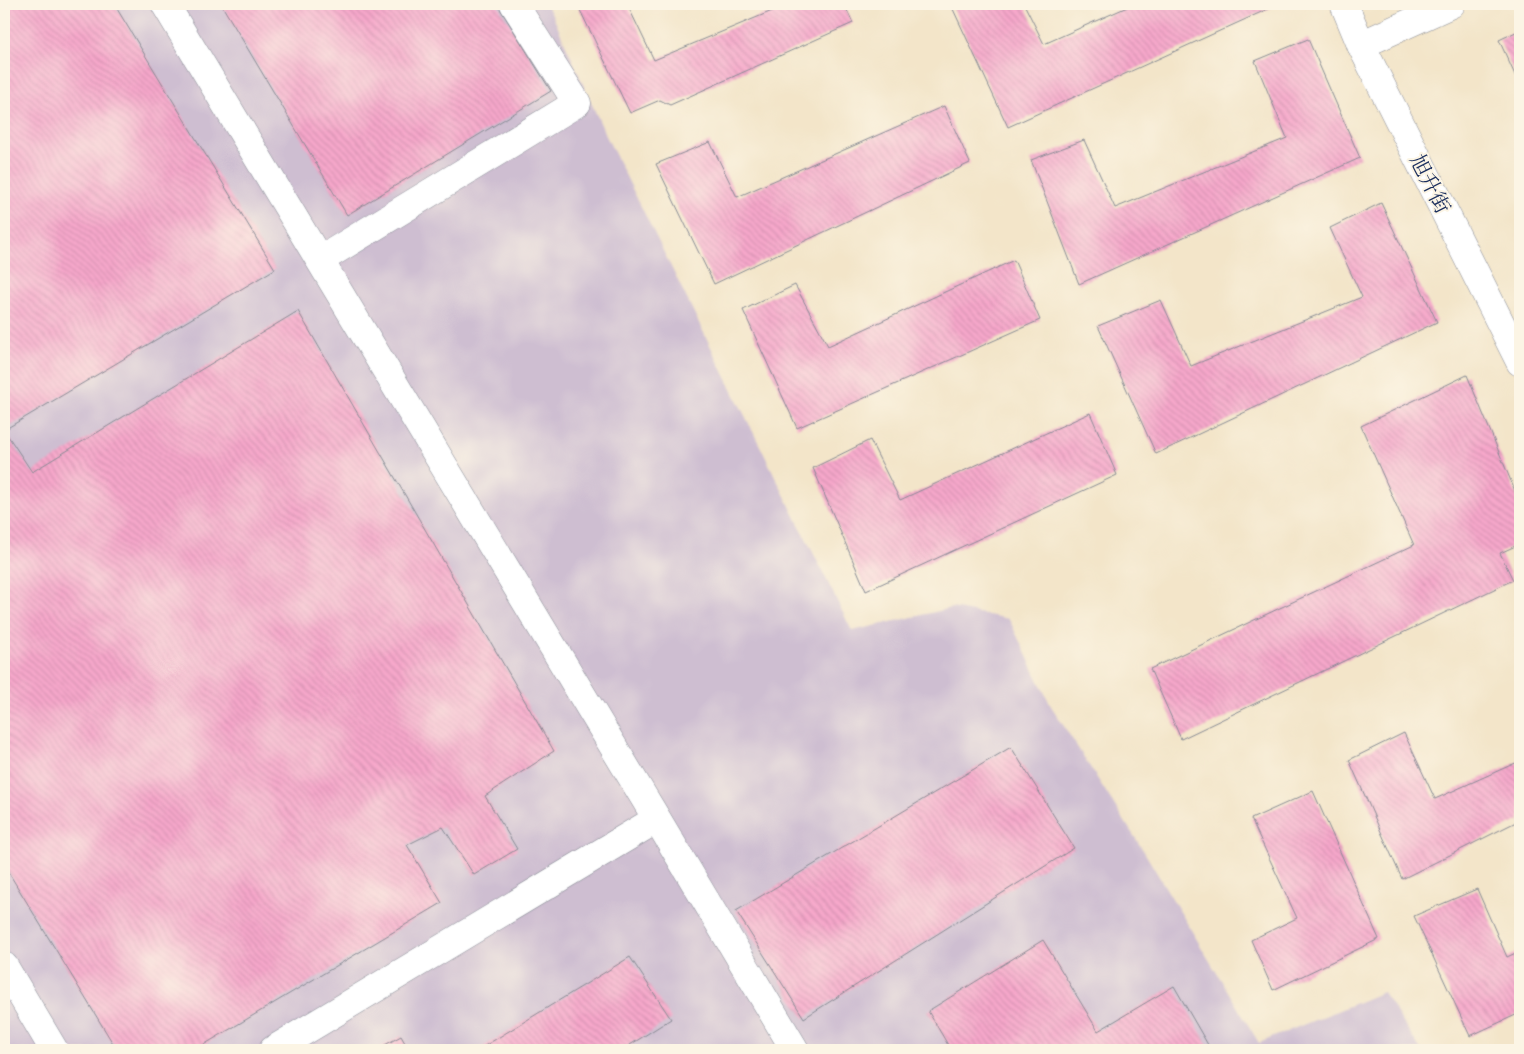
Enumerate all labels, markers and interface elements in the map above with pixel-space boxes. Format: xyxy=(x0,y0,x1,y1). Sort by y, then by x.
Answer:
street label: 旭升街 xyxy=(1403,150,1456,218)

